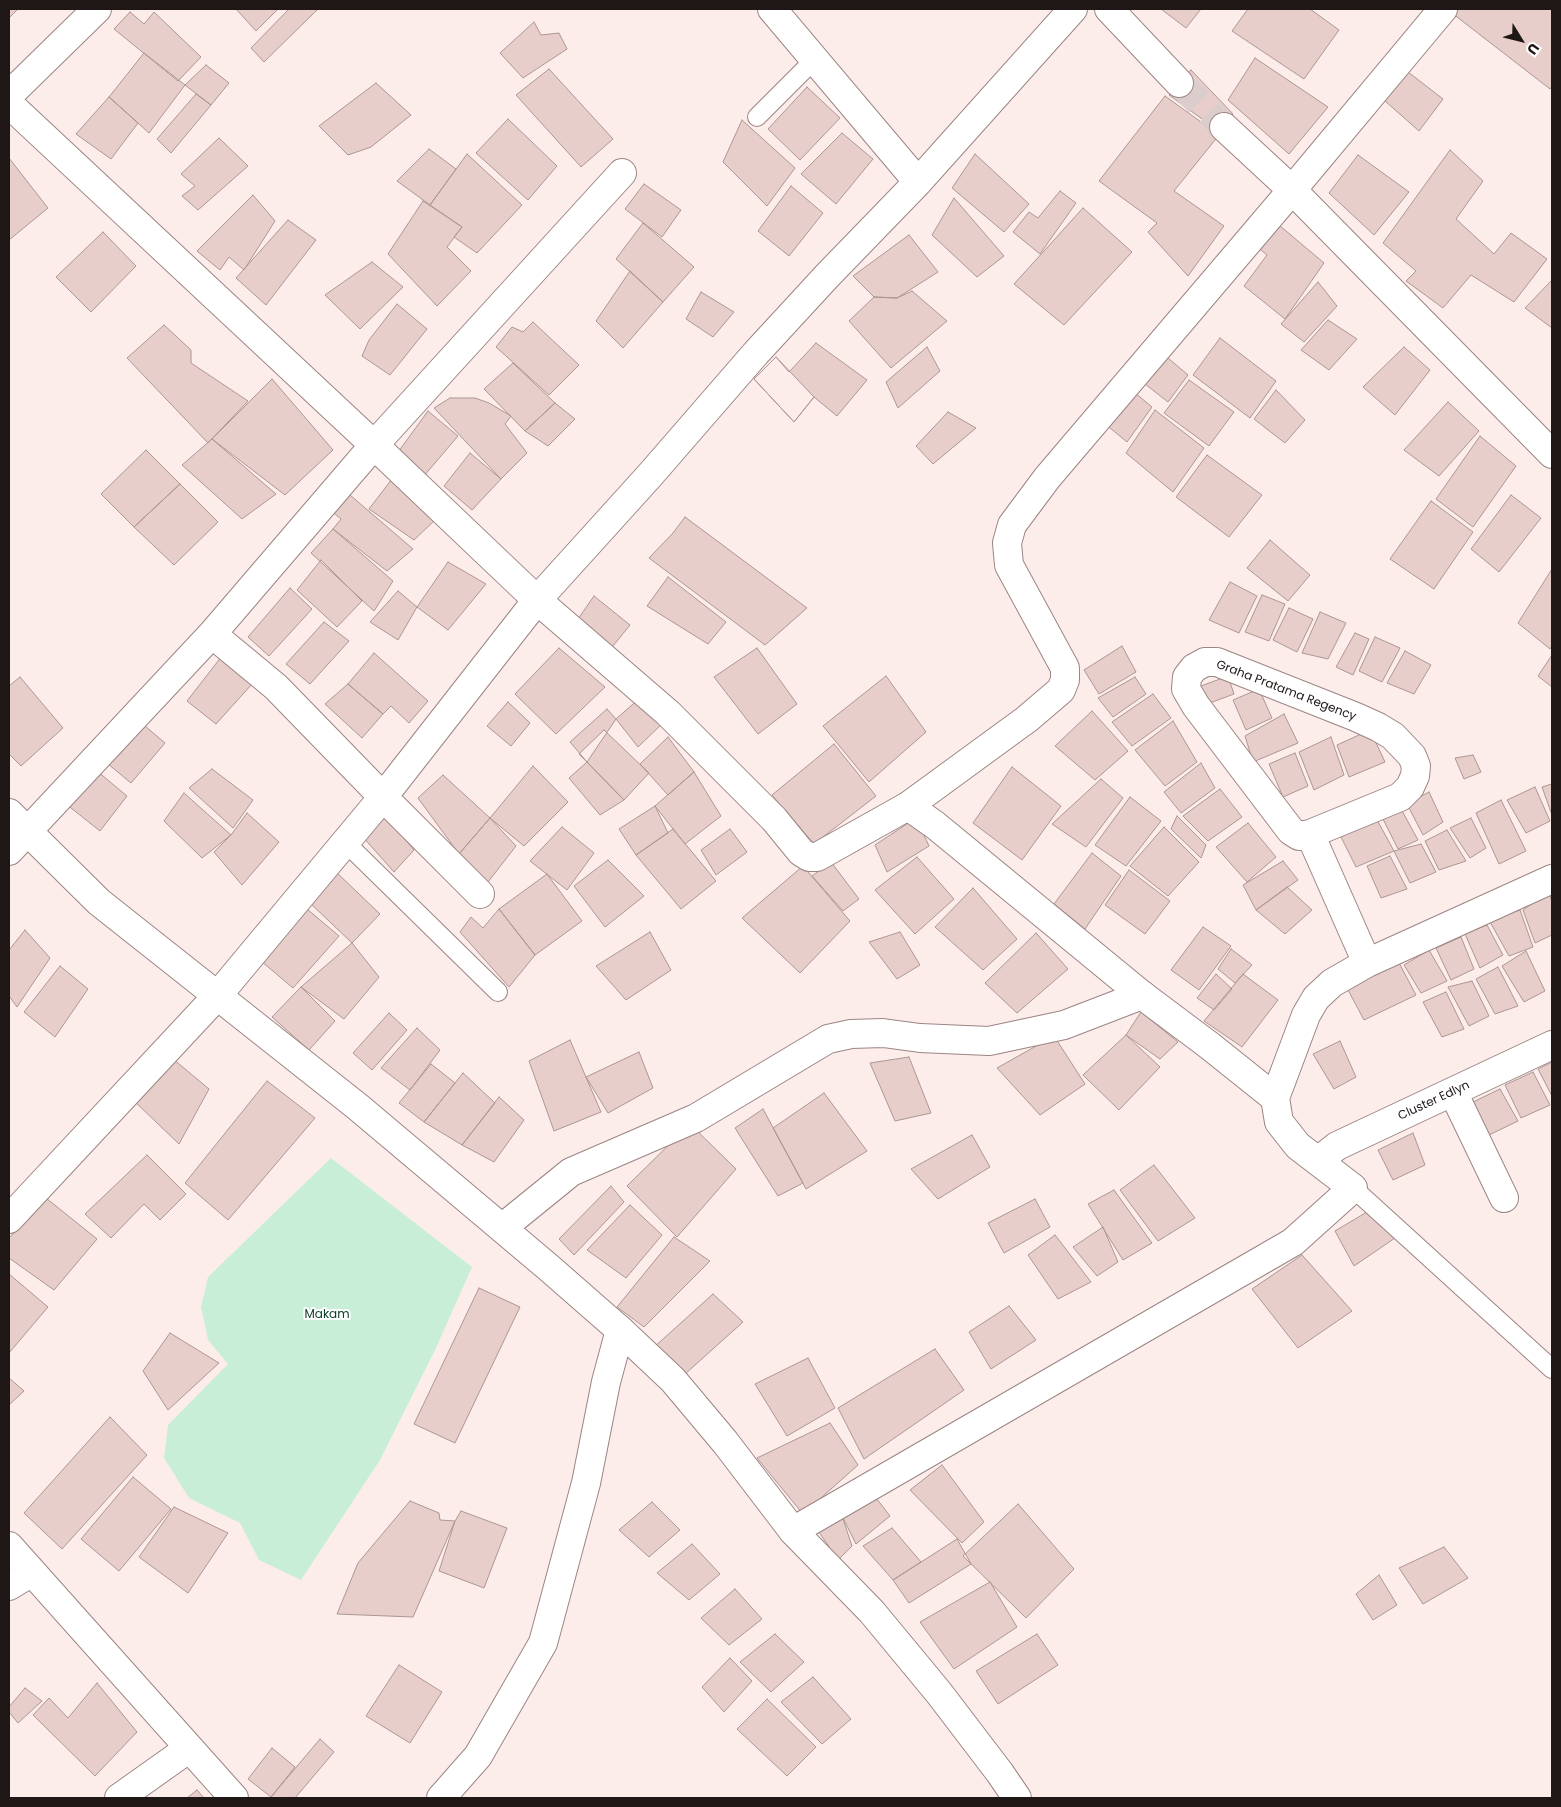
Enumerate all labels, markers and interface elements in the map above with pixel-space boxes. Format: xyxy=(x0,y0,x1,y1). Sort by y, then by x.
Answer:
north arrow xyxy=(1496,15,1546,65)
text: U xyxy=(1522,39,1544,59)
street label: Graha Pratama Regency xyxy=(1214,658,1358,724)
street label: Cluster Edlyn xyxy=(1396,1078,1472,1124)
park label: Makam xyxy=(304,1308,350,1322)

